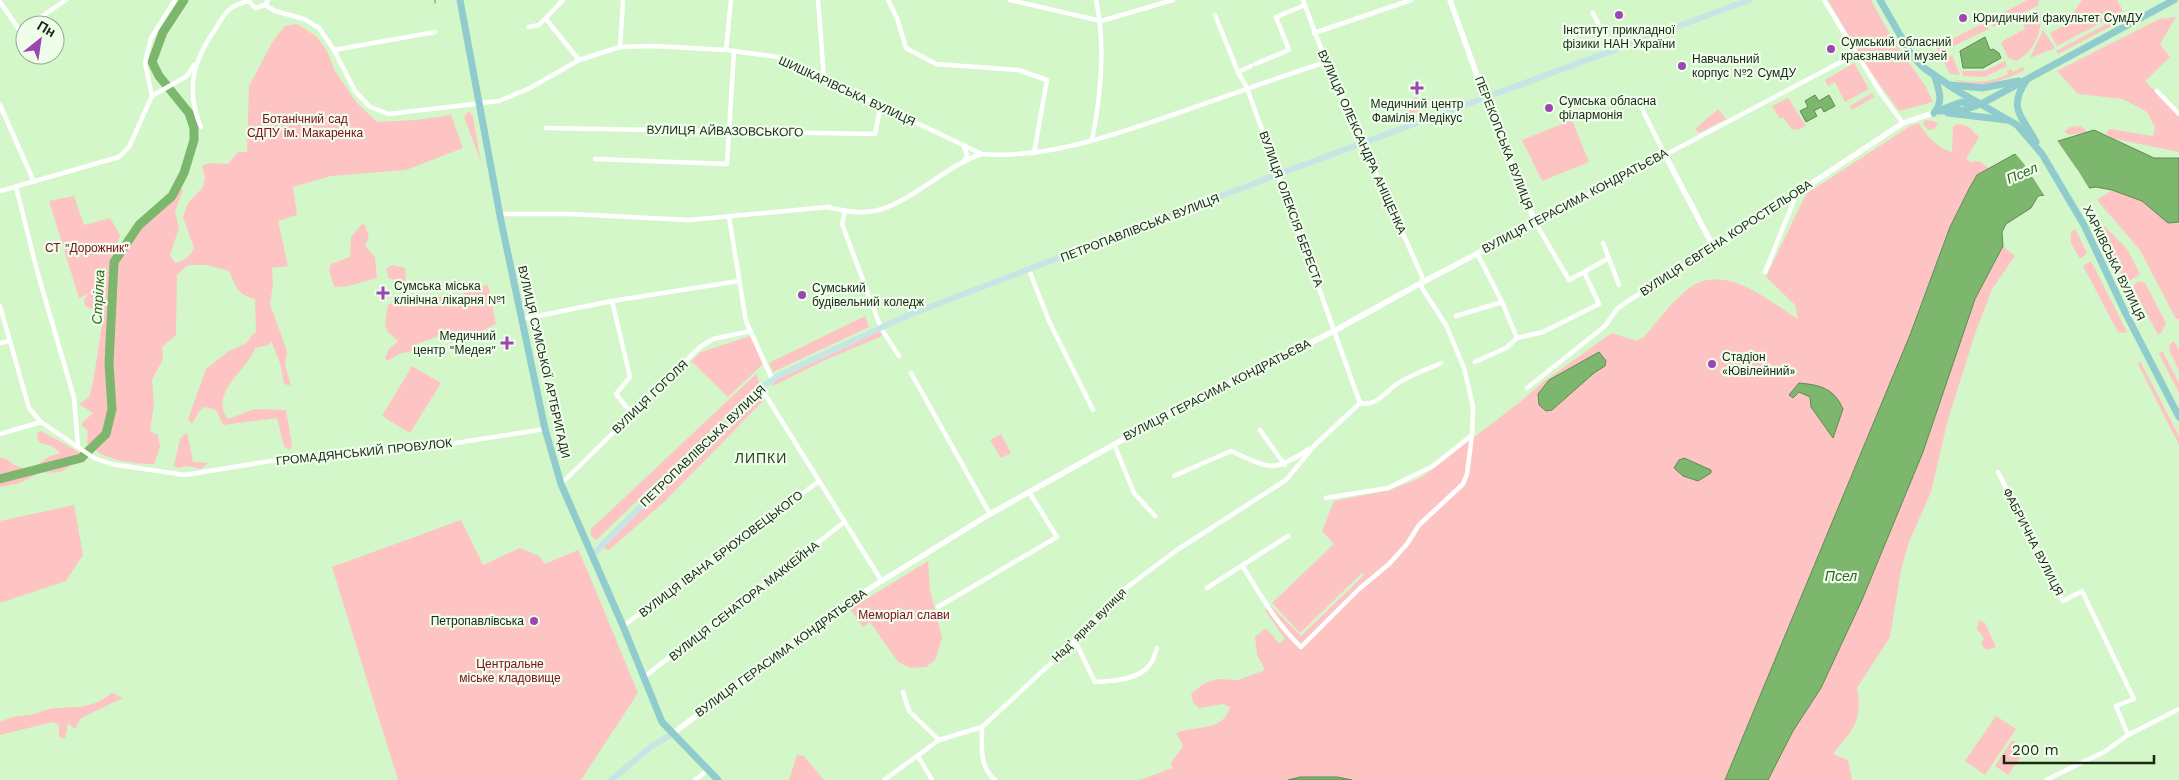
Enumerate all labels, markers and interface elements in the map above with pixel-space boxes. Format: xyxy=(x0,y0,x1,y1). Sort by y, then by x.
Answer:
marker: Інститут прикладної фізики НАН України xyxy=(1613,9,1625,21)
place label: Юридичний факультет СумДУ xyxy=(1973,11,2143,25)
marker: Юридичний факультет СумДУ xyxy=(1957,12,1969,24)
north arrow xyxy=(15,15,65,65)
text: Пн xyxy=(34,17,59,40)
place label: Інститут прикладної фізики НАН України xyxy=(1563,23,1676,51)
place label: Сумський обласний краєзнавчий музей xyxy=(1841,35,1952,63)
marker: Сумський обласний краєзнавчий музей xyxy=(1825,43,1837,55)
street label: ВУЛИЦЯ ОЛЕКСАНДРА АНІЩЕНКА xyxy=(1315,48,1409,236)
place label: Навчальний корпус №2 СумДУ xyxy=(1692,52,1796,80)
street label: ШИШКАРІВСЬКА ВУЛИЦЯ xyxy=(776,53,918,129)
marker: Навчальний корпус №2 СумДУ xyxy=(1676,60,1688,72)
street label: ПЕРЕКОПСЬКА ВУЛИЦЯ xyxy=(1472,74,1536,212)
marker: Медичний центр Фамілія Медікус xyxy=(1410,81,1424,95)
place label: Сумська обласна філармонія xyxy=(1559,94,1657,122)
place label: Медичний центр Фамілія Медікус xyxy=(1371,97,1464,125)
marker: Сумська обласна філармонія xyxy=(1543,102,1555,114)
park label: Ботанічний сад СДПУ ім. Макаренка xyxy=(247,112,363,140)
street label: ВУЛИЦЯ АЙВАЗОВСЬКОГО xyxy=(646,122,804,139)
street label: ВУЛИЦЯ ОЛЕКСІЯ БЕРЕСТА xyxy=(1256,129,1326,289)
street label: ВУЛИЦЯ ГЕРАСИМА КОНДРАТЬЄВА xyxy=(1480,146,1670,256)
water label: Псел xyxy=(2004,159,2040,187)
street label: ВУЛИЦЯ ЄВГЕНА КОРОСТЕЛЬОВА xyxy=(1637,177,1815,299)
street label: ПЕТРОПАВЛІВСЬКА ВУЛИЦЯ xyxy=(1059,191,1221,265)
street label: ХАРКІВСЬКА ВУЛИЦЯ xyxy=(2080,203,2148,323)
park label: СТ "Дорожник" xyxy=(45,241,129,255)
street label: ВУЛИЦЯ СУМСЬКОЇ АРТБРИГАДИ xyxy=(515,264,573,460)
water label: Стрілка xyxy=(89,269,107,325)
place label: Сумська міська клінічна лікарня №1 xyxy=(394,279,506,307)
place label: Сумський будівельний коледж xyxy=(812,281,924,309)
marker: Сумська міська клінічна лікарня №1 xyxy=(376,286,390,300)
marker: Сумський будівельний коледж xyxy=(796,289,808,301)
place label: Медичний центр "Медея" xyxy=(413,329,496,357)
marker: Медичний центр "Медея" xyxy=(500,336,514,350)
street label: ВУЛИЦЯ ГЕРАСИМА КОНДРАТЬЄВА xyxy=(1121,336,1313,444)
place label: Стадіон «Ювілейний» xyxy=(1722,350,1795,378)
street label: ВУЛИЦЯ ГОГОЛЯ xyxy=(609,357,691,437)
marker: Стадіон «Ювілейний» xyxy=(1706,358,1718,370)
street label: ПЕТРОПАВЛІВСЬКА ВУЛИЦЯ xyxy=(637,382,769,510)
street label: ГРОМАДЯНСЬКИЙ ПРОВУЛОК xyxy=(275,435,453,468)
district label: ЛИПКИ xyxy=(735,450,787,466)
street label: ФАБРИЧНА ВУЛИЦЯ xyxy=(2000,486,2066,598)
street label: ВУЛИЦЯ ІВАНА БРЮХОВЕЦЬКОГО xyxy=(636,488,806,620)
street label: ВУЛИЦЯ СЕНАТОРА МАККЕЙНА xyxy=(666,537,822,664)
water label: Псел xyxy=(1825,568,1857,584)
street label: Надʼярна вулиця xyxy=(1049,585,1129,665)
street label: ВУЛИЦЯ ГЕРАСИМА КОНДРАТЬЄВА xyxy=(693,586,869,720)
park label: Меморіал слави xyxy=(858,608,950,622)
place label: Петропавлівська xyxy=(431,614,524,628)
marker: Петропавлівська xyxy=(528,615,540,627)
park label: Центральне міське кладовище xyxy=(459,657,561,685)
scale bar xyxy=(2004,732,2154,764)
text: 200 m xyxy=(2012,741,2059,759)

